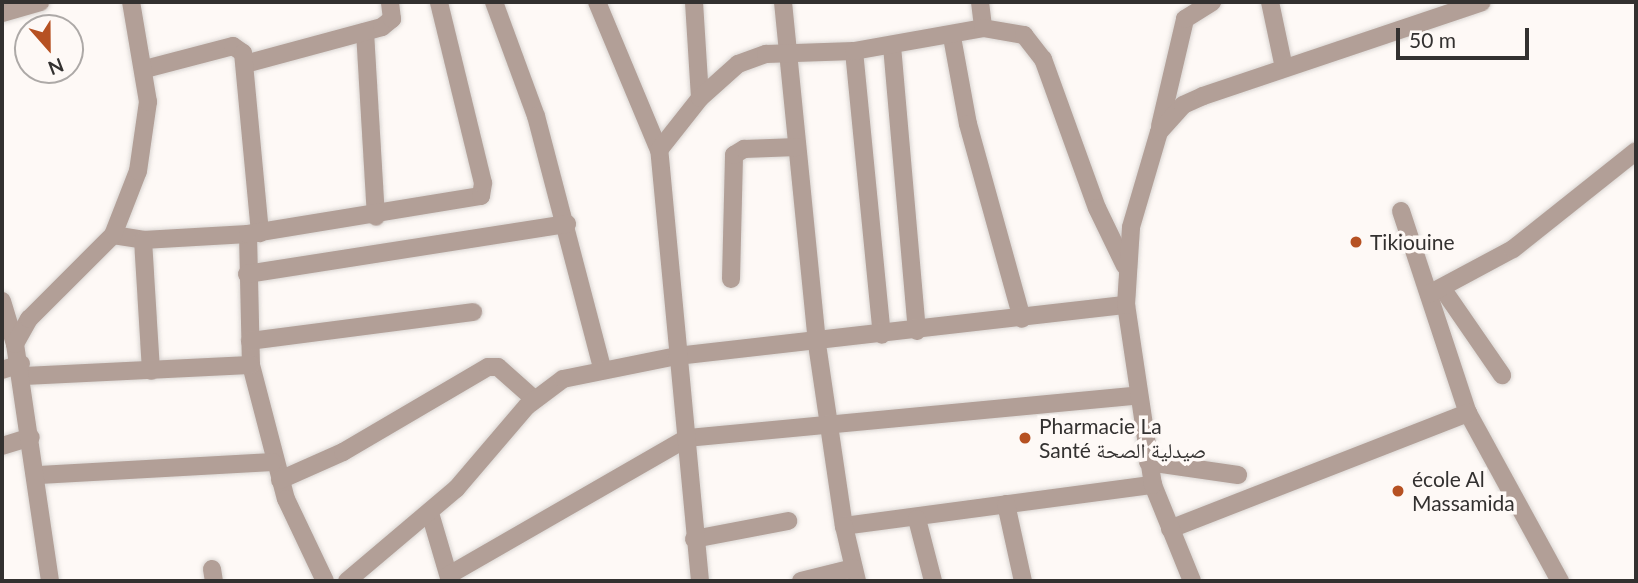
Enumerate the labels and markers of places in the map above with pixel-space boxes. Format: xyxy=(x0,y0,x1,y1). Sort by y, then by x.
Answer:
place label: Tikiouine xyxy=(1370,229,1455,255)
marker: Tikiouine xyxy=(1348,234,1364,250)
place label: Pharmacie La Santé صيدلية الصحة xyxy=(1039,413,1206,463)
marker: Pharmacie La Santé صيدلية الصحة xyxy=(1017,430,1033,446)
place label: école Al Massamida xyxy=(1412,466,1515,516)
marker: école Al Massamida xyxy=(1390,483,1406,499)

